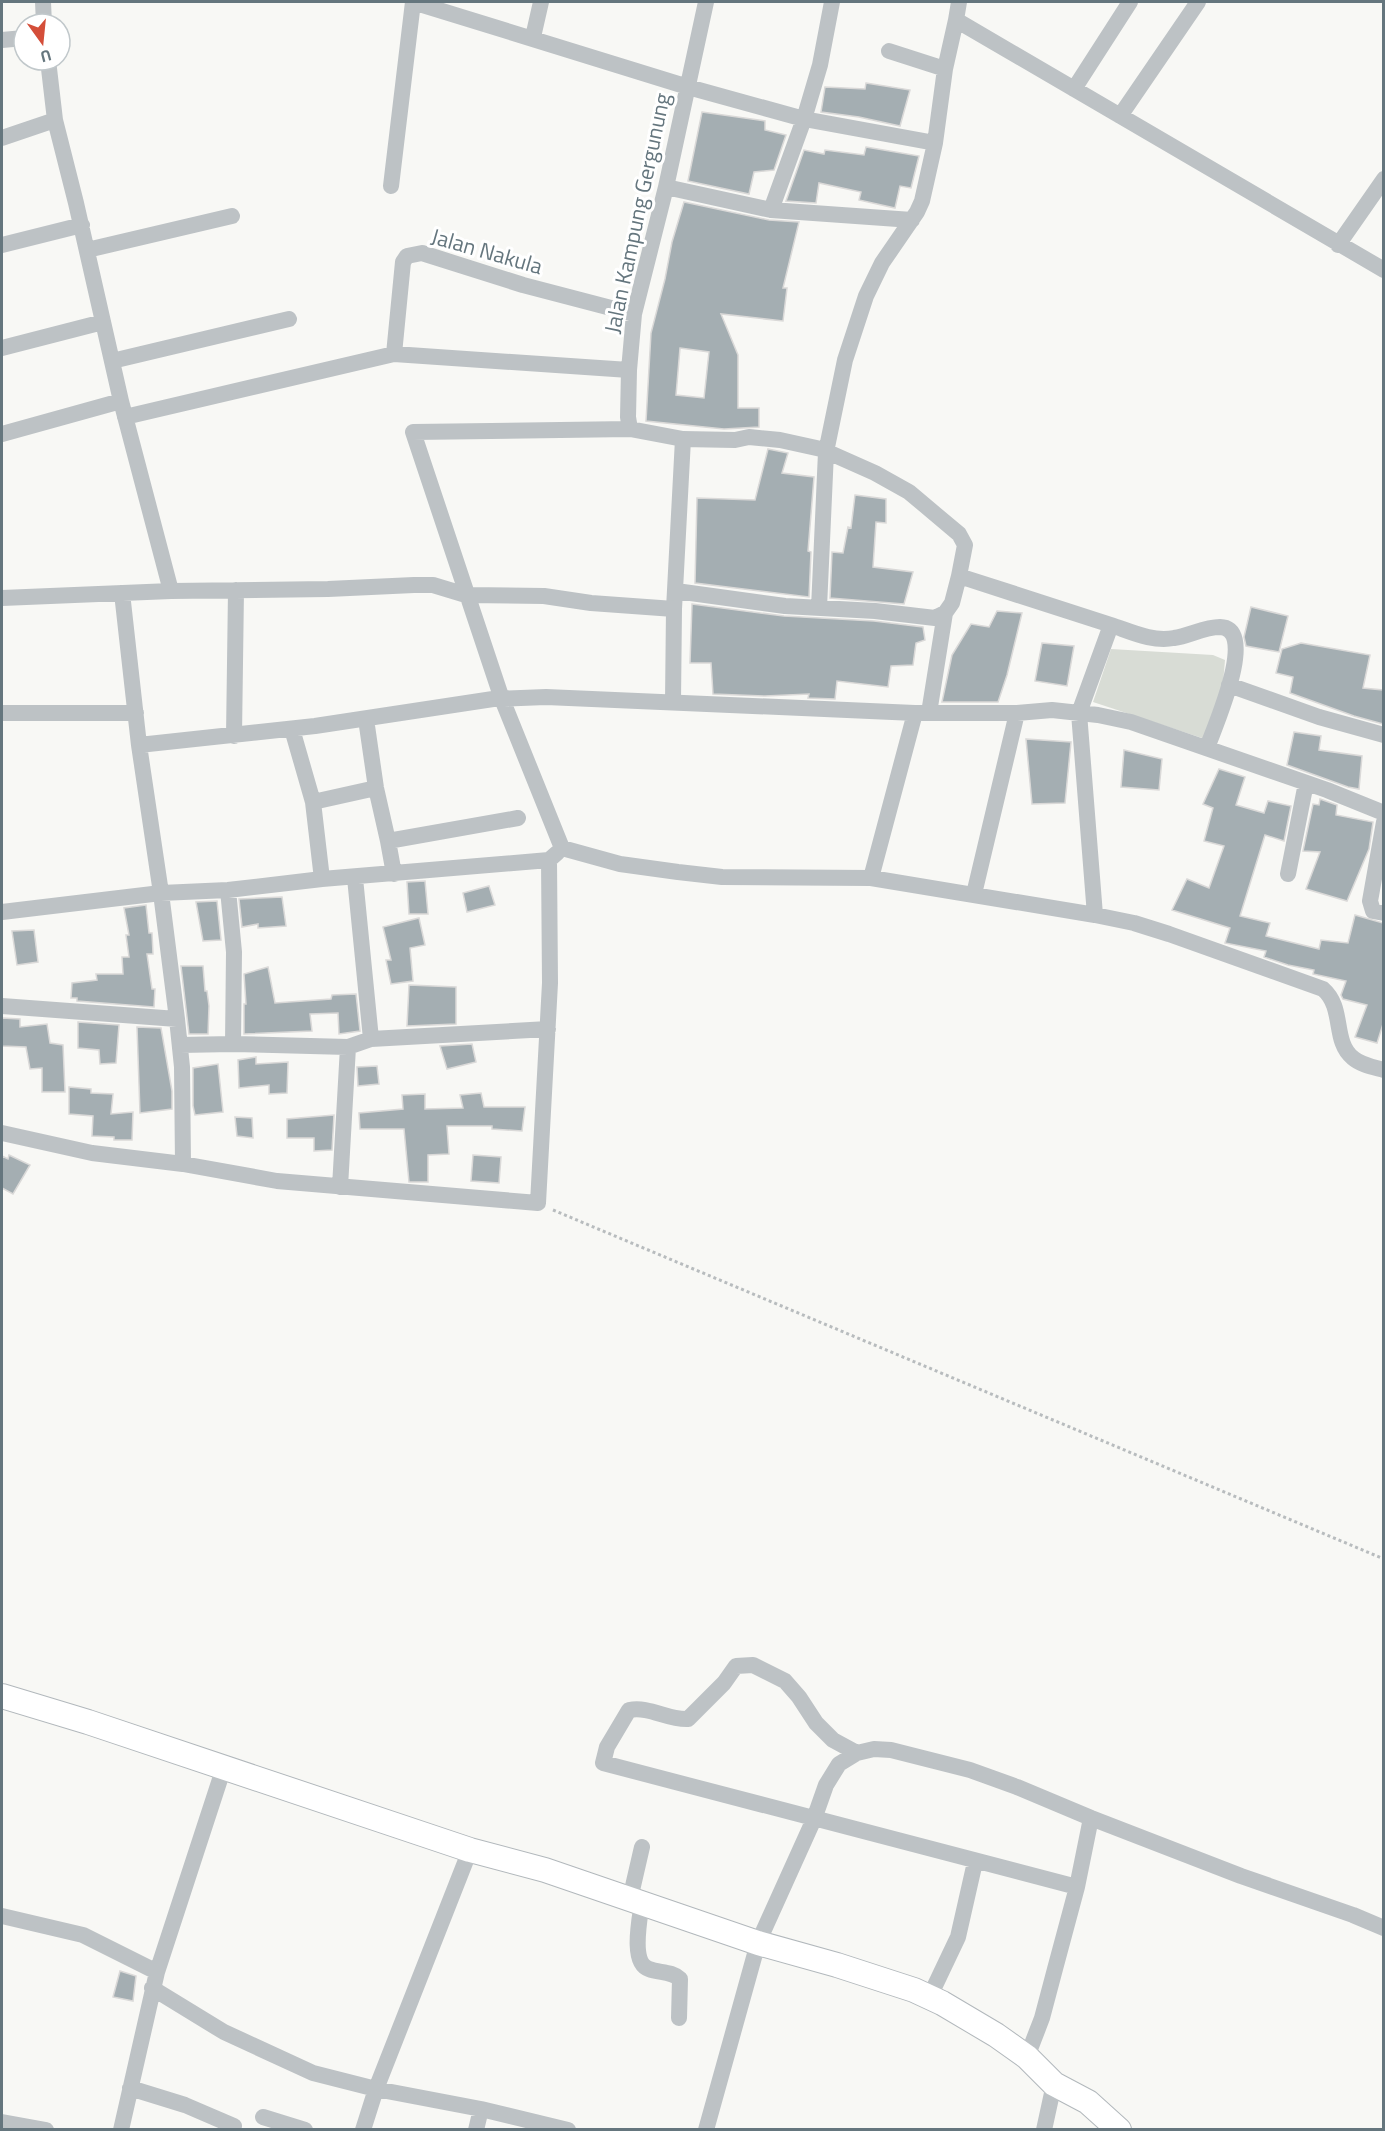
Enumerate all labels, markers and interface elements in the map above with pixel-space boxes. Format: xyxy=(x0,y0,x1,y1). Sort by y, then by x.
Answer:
north arrow xyxy=(12,12,72,72)
text: U xyxy=(38,44,54,69)
street label: Jalan Kampung Gergunung xyxy=(595,90,679,336)
street label: Jalan Nakula xyxy=(427,219,547,283)

